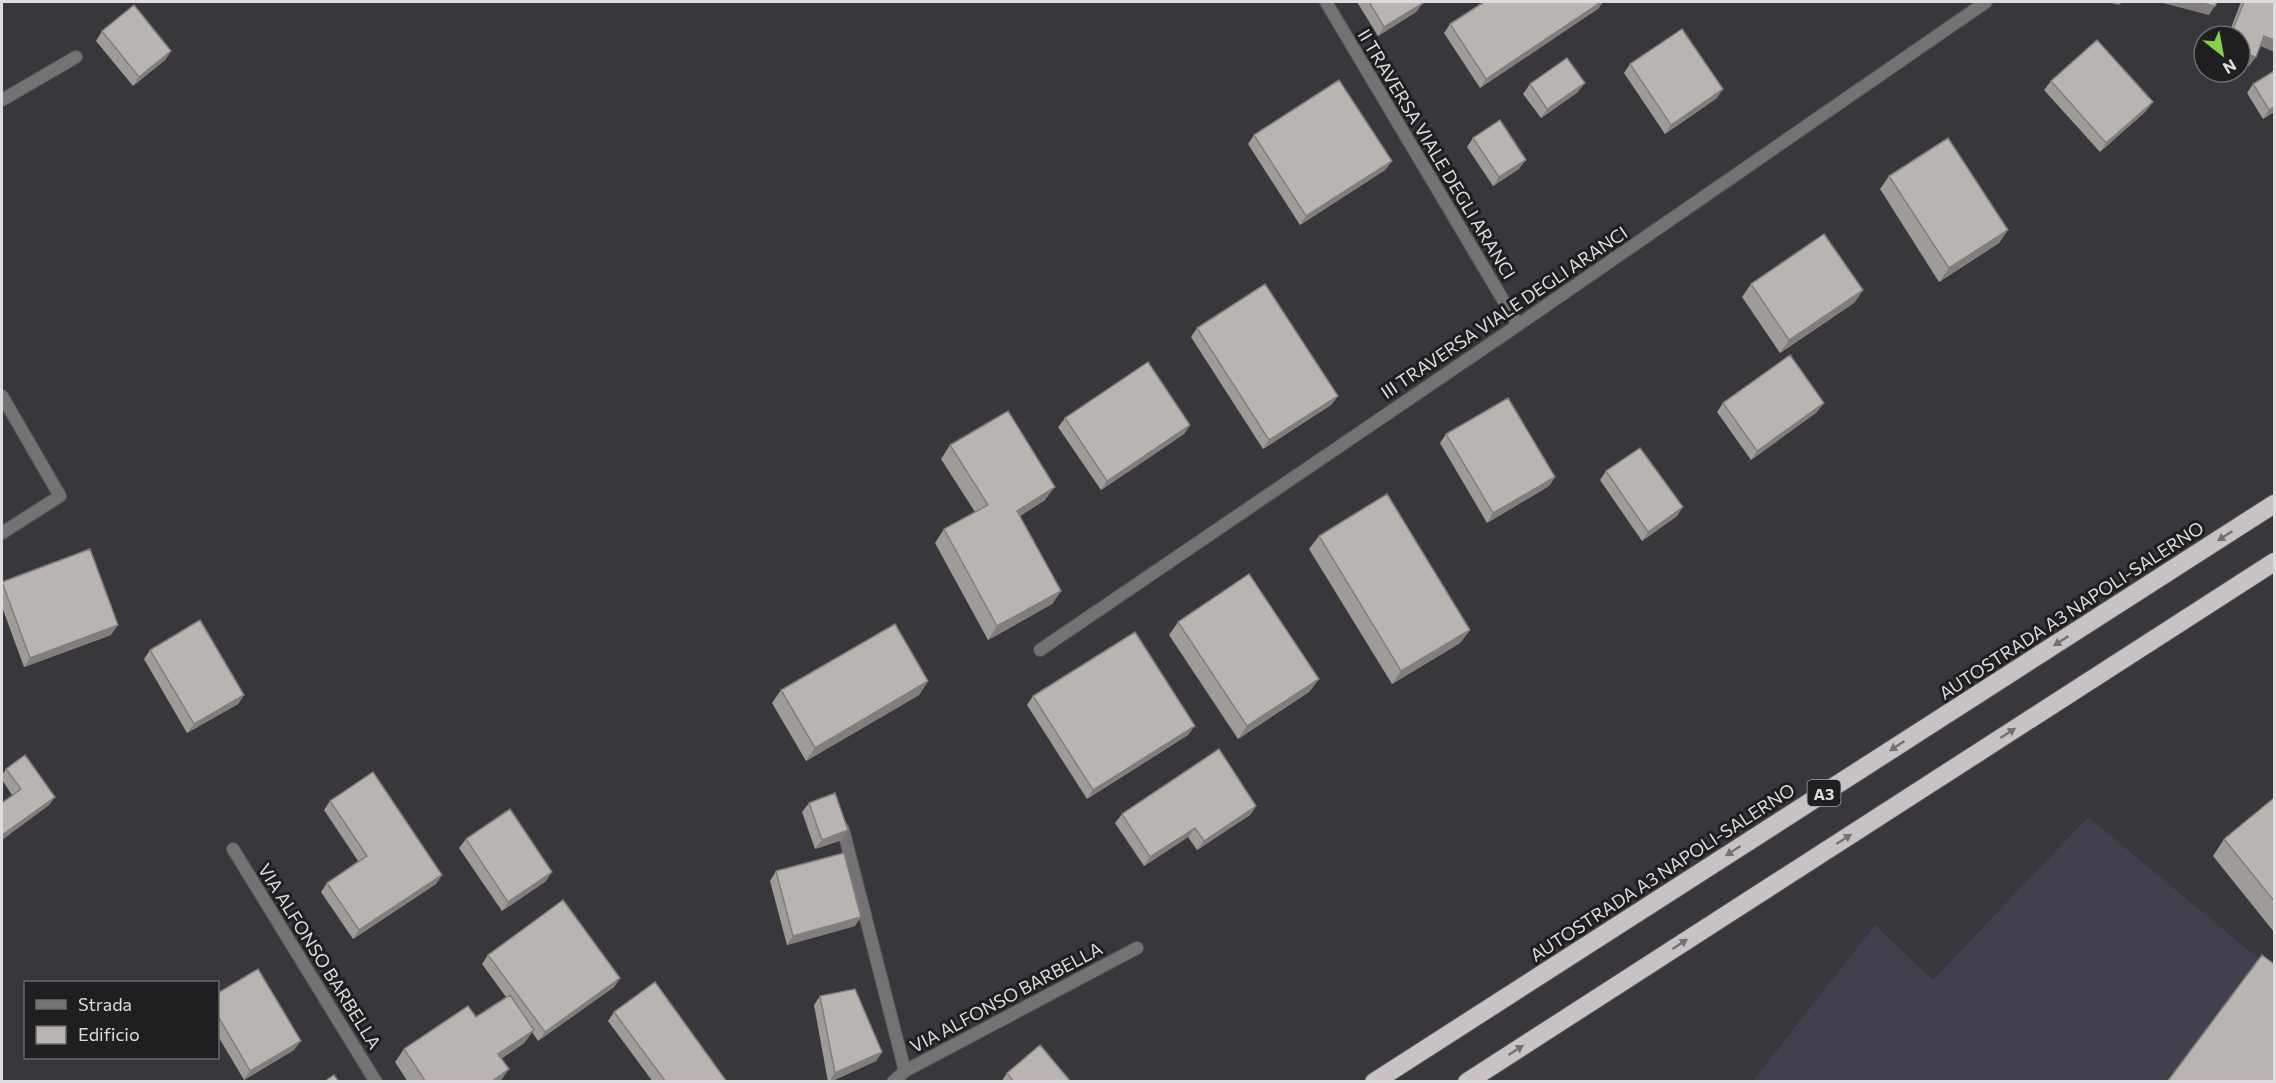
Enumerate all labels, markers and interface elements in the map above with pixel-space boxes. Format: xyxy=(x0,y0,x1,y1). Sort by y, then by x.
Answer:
north arrow xyxy=(2192,24,2252,84)
street label: II TRAVERSA VIALE DEGLI ARANCI xyxy=(1353,25,1521,283)
text: N xyxy=(2220,56,2240,79)
street label: III TRAVERSA VIALE DEGLI ARANCI xyxy=(1376,221,1632,403)
street label: AUTOSTRADA A3 NAPOLI-SALERNO xyxy=(1935,516,2207,704)
one-way arrow xyxy=(2217,530,2233,541)
one-way arrow xyxy=(2053,635,2069,646)
one-way arrow xyxy=(2000,728,2016,739)
one-way arrow xyxy=(1889,741,1905,752)
street label: AUTOSTRADA A3 NAPOLI-SALERNO xyxy=(1526,778,1798,966)
road number: A3 xyxy=(1808,780,1840,806)
one-way arrow xyxy=(1836,834,1852,845)
one-way arrow xyxy=(1725,846,1741,857)
street label: VIA ALFONSO BARBELLA xyxy=(254,859,386,1053)
street label: VIA ALFONSO BARBELLA xyxy=(906,937,1106,1057)
one-way arrow xyxy=(1672,939,1688,950)
legend xyxy=(24,981,219,1059)
text: Strada xyxy=(78,993,132,1015)
text: Edificio xyxy=(78,1023,140,1045)
one-way arrow xyxy=(1508,1045,1524,1056)

